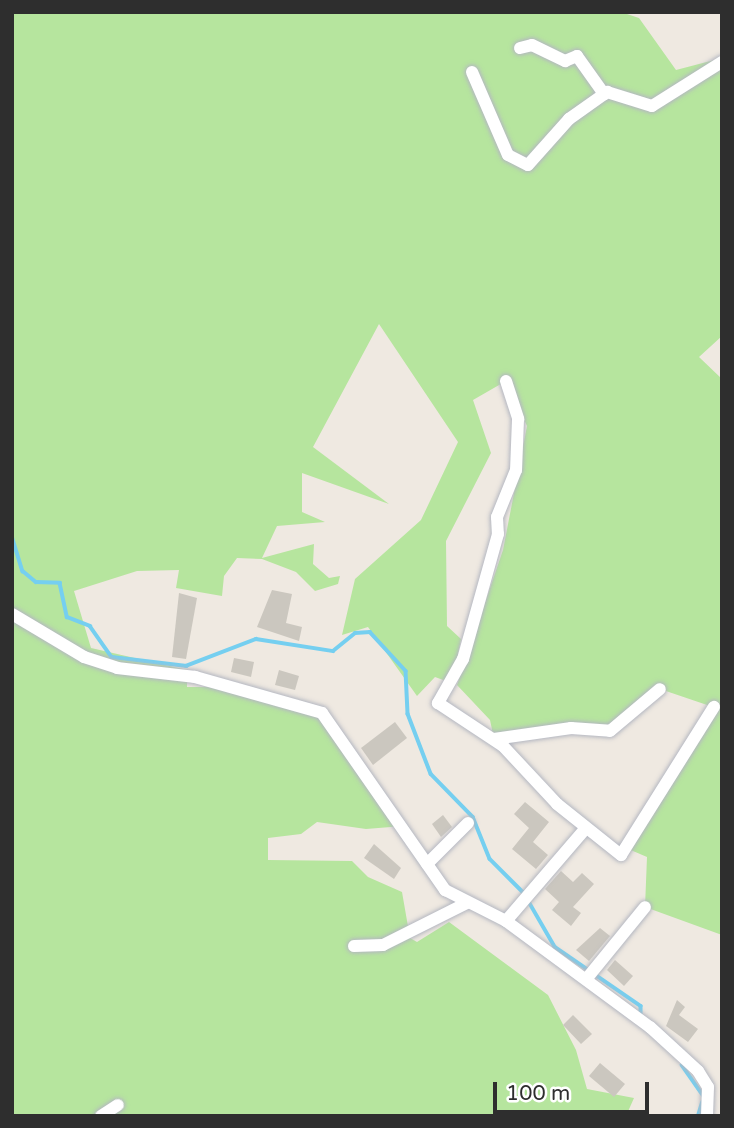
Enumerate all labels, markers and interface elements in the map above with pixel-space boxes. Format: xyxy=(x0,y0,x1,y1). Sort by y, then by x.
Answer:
scale bar xyxy=(496,1068,652,1112)
text: 100 m xyxy=(506,1081,570,1106)

